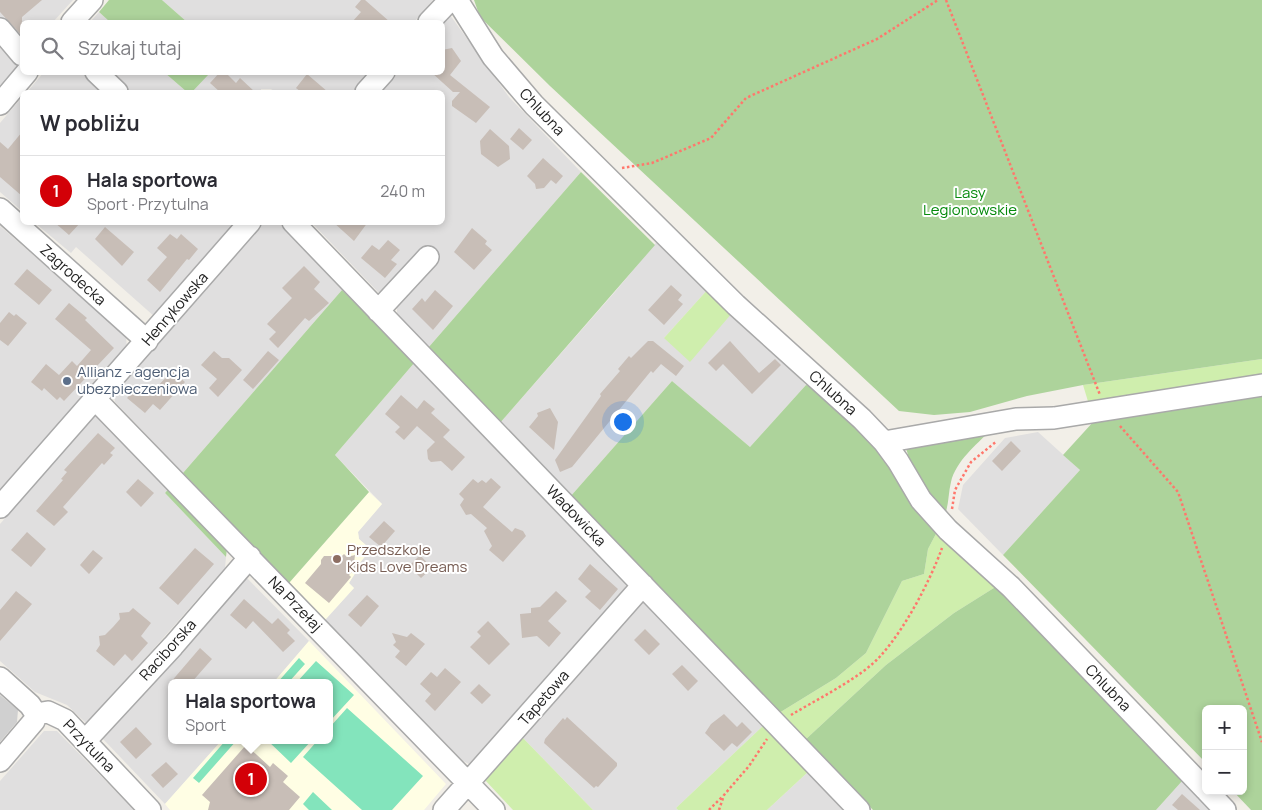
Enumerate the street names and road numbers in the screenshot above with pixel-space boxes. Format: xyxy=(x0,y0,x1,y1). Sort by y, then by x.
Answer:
street label: Chlubna xyxy=(515,83,570,140)
street label: Zagrodecka xyxy=(36,239,111,310)
street label: Henrykowska xyxy=(137,267,213,350)
street label: Chlubna xyxy=(805,365,862,420)
street label: Wadowicka xyxy=(542,480,611,551)
street label: Na Przełaj xyxy=(264,571,327,636)
street label: Raciborska xyxy=(134,614,201,685)
street label: Chlubna xyxy=(1081,659,1136,716)
street label: Tapetowa xyxy=(514,665,574,730)
street label: Przytulna xyxy=(59,714,120,777)

